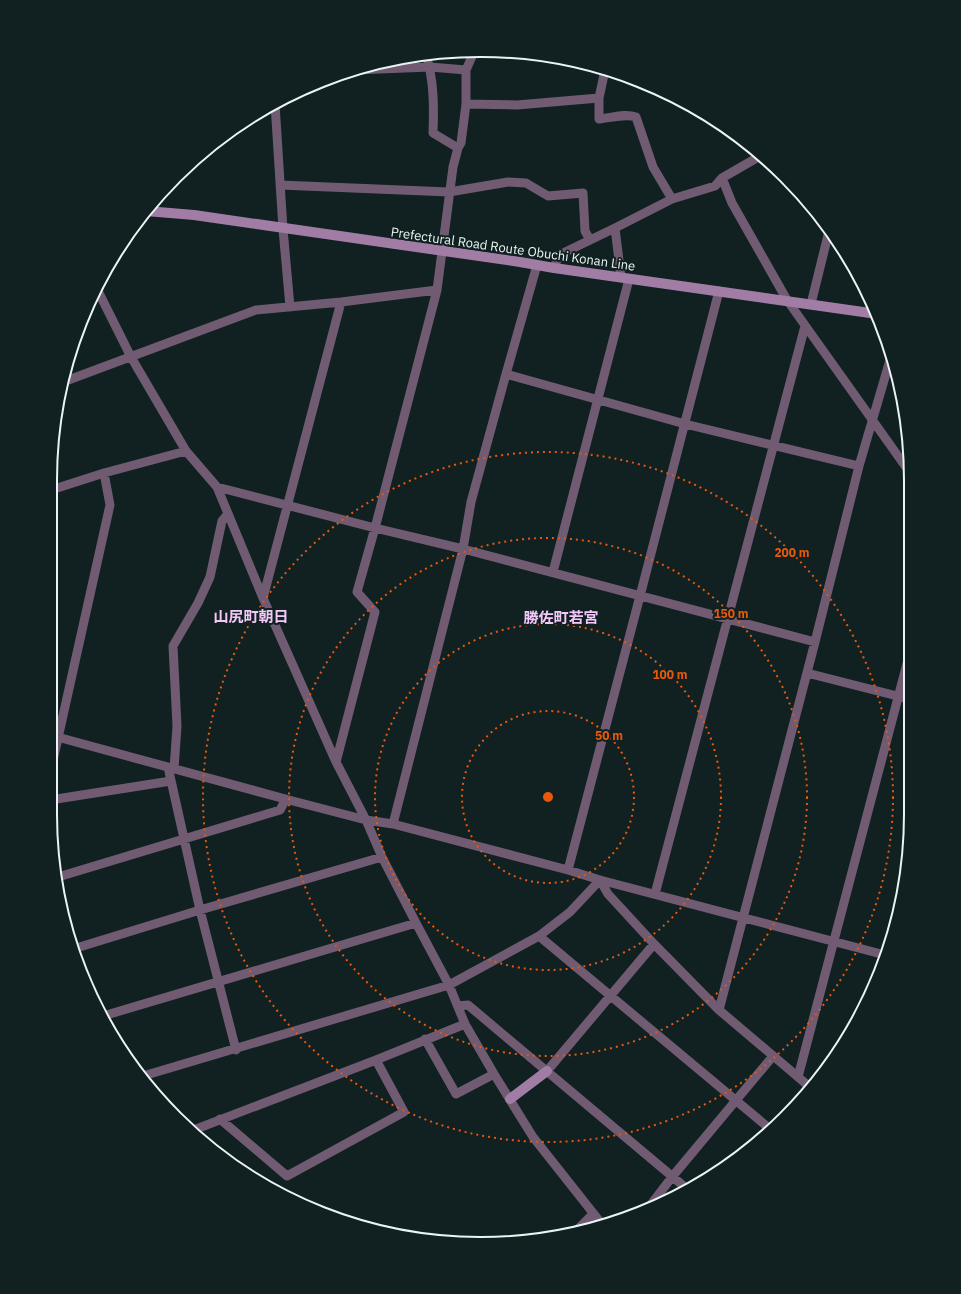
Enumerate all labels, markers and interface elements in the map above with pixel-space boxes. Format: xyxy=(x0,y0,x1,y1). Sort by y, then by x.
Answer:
street label: Prefectural Road Route Obuchi Konan Line xyxy=(390,223,636,275)
text: 200 m xyxy=(774,545,810,560)
text: 150 m xyxy=(713,606,749,621)
district label: 山尻町朝日 xyxy=(213,607,289,626)
district label: 勝佐町若宮 xyxy=(523,608,599,627)
text: 100 m xyxy=(652,667,688,682)
text: 50 m xyxy=(595,728,623,743)
centre of rings xyxy=(541,790,555,804)

